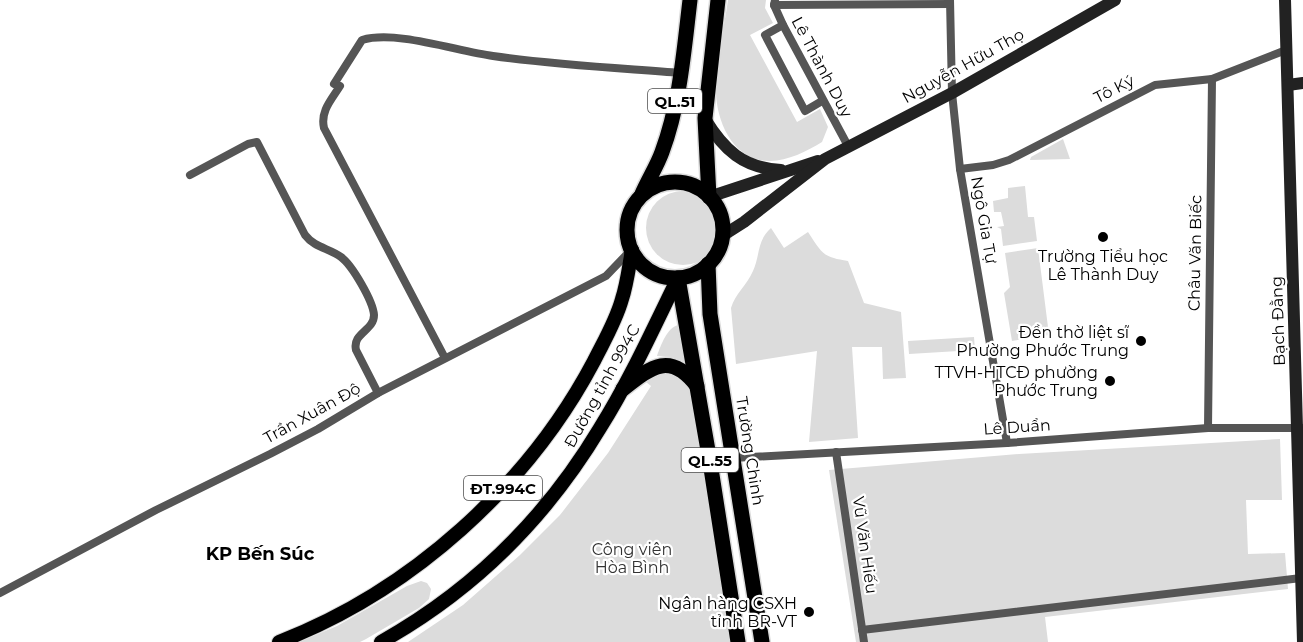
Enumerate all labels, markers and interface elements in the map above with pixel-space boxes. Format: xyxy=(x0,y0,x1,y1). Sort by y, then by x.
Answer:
street label: Lê Thành Duy xyxy=(788,14,857,121)
street label: Nguyễn Hữu Thọ xyxy=(899,25,1027,107)
street label: Tô Ký xyxy=(1091,71,1138,107)
road number: QL.51 xyxy=(648,89,702,113)
street label: Ngô Gia Tự xyxy=(967,175,1001,265)
street label: Châu Văn Biếc xyxy=(1184,195,1206,311)
marker: Trường Tiểu học Lê Thành Duy xyxy=(1096,230,1110,244)
place label: Trường Tiểu học Lê Thành Duy xyxy=(1038,247,1168,284)
street label: Bạch Đằng xyxy=(1267,276,1289,366)
street label: Đường tỉnh 994C xyxy=(560,321,644,451)
place label: Đền thờ liệt sĩ Phường Phước Trung xyxy=(956,323,1130,360)
marker: Đền thờ liệt sĩ Phường Phước Trung xyxy=(1134,334,1148,348)
place label: TTVH-HTCĐ phường Phước Trung xyxy=(935,363,1098,400)
marker: TTVH-HTCĐ phường Phước Trung xyxy=(1103,374,1117,388)
street label: Trần Xuân Độ xyxy=(260,379,364,447)
street label: Trường Chinh xyxy=(732,395,768,507)
street label: Lê Duẩn xyxy=(983,415,1051,439)
road number: QL.55 xyxy=(682,448,738,472)
road number: ĐT.994C xyxy=(464,476,542,500)
street label: Vũ Văn Hiếu xyxy=(849,495,881,595)
park label: Công viên Hòa Bình xyxy=(592,540,672,577)
district label: KP Bến Súc xyxy=(206,543,315,565)
place label: Ngân hàng CSXH tỉnh BR-VT xyxy=(658,594,798,631)
marker: Ngân hàng CSXH tỉnh BR-VT xyxy=(802,605,816,619)

